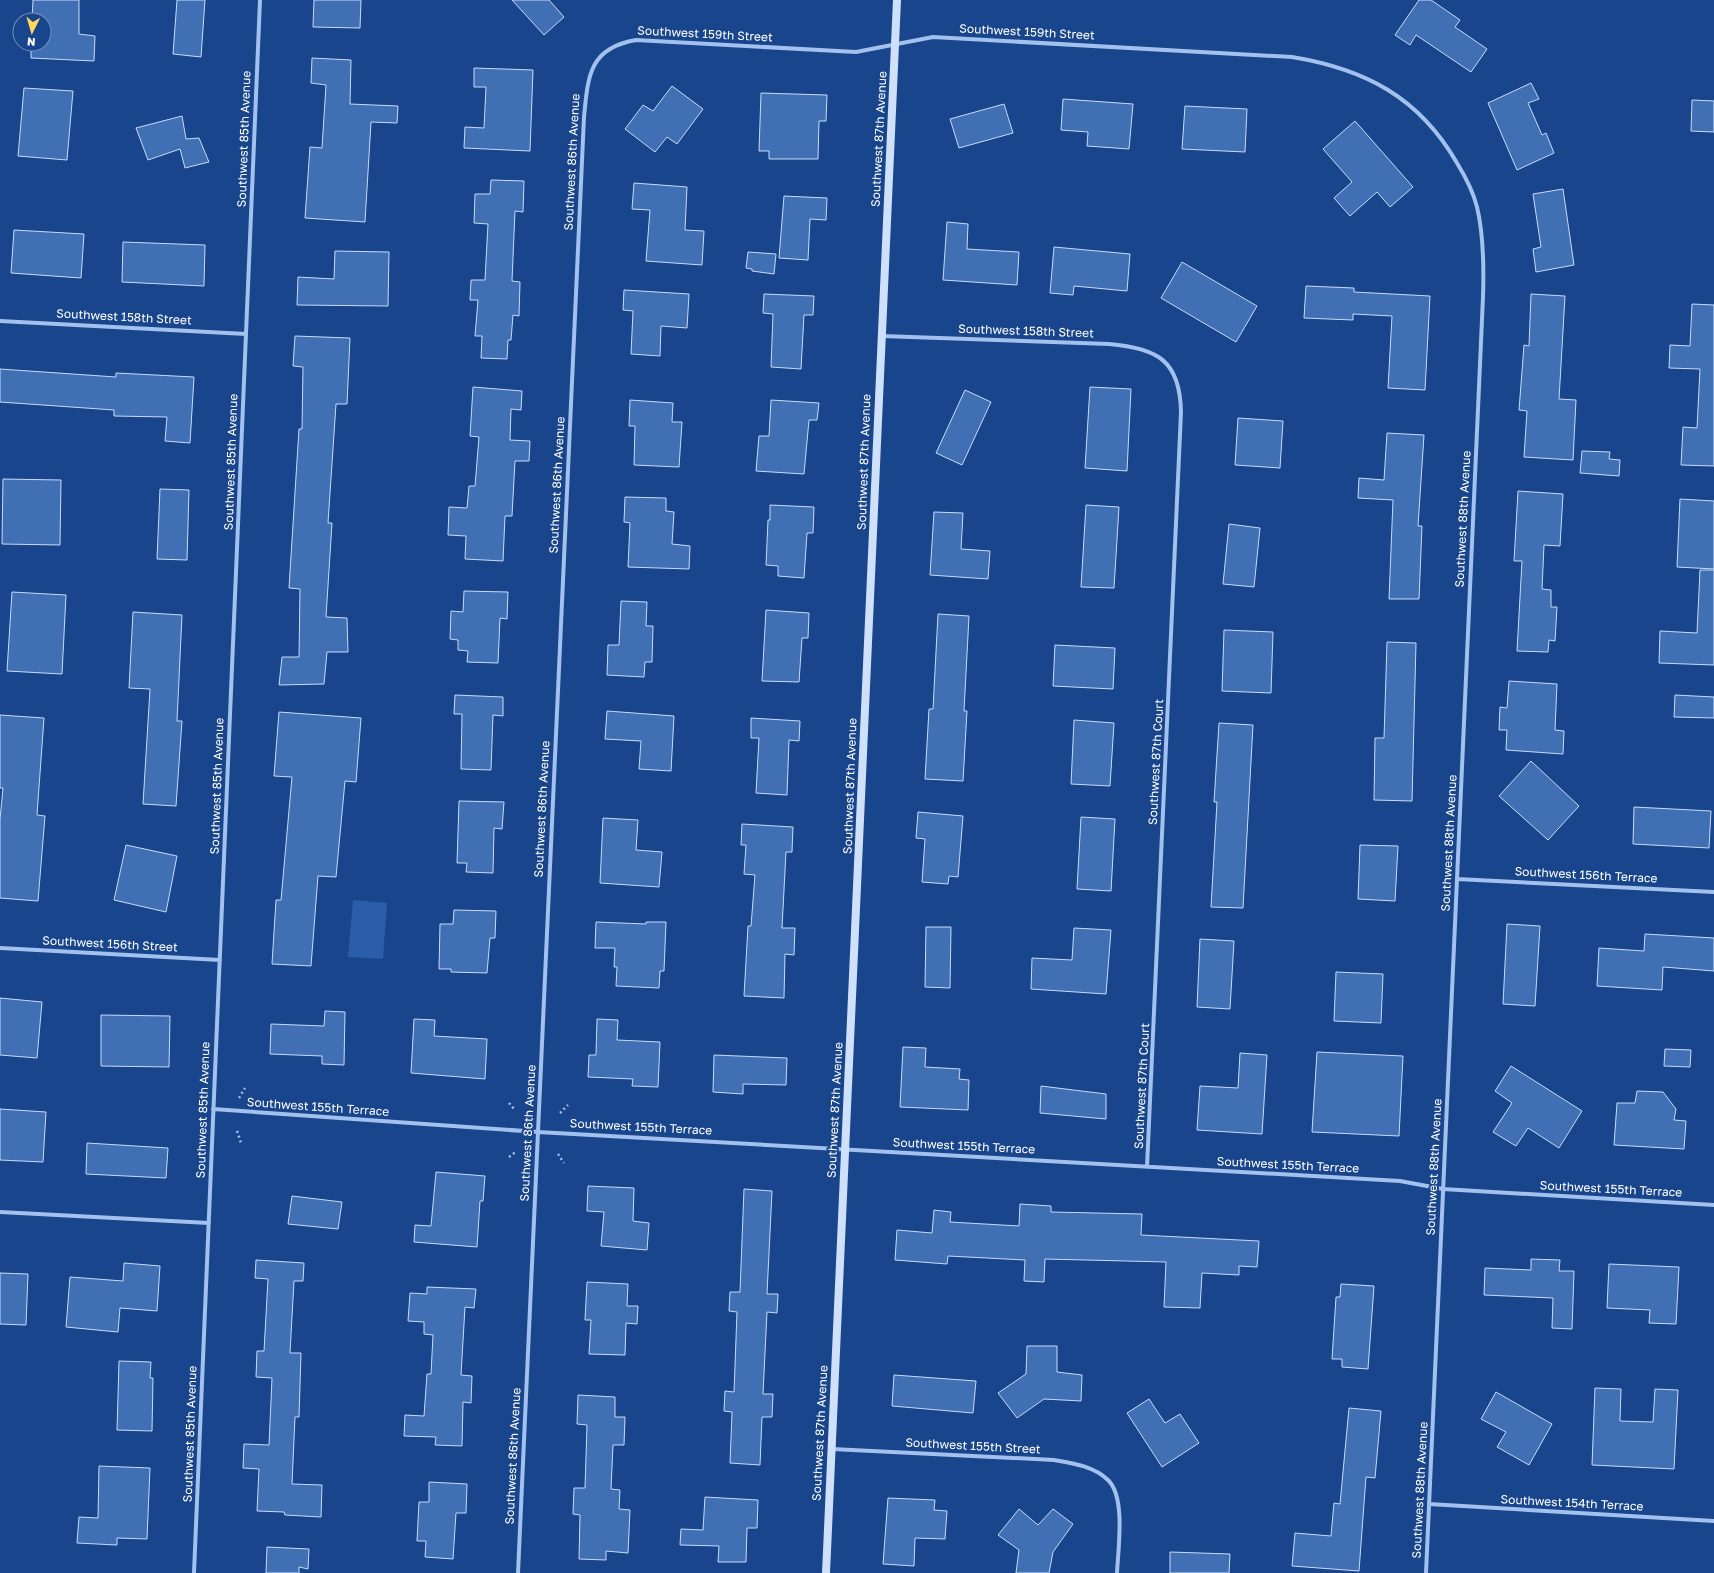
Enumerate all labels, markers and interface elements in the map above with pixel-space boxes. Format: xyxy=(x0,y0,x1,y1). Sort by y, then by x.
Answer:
north arrow xyxy=(12,12,52,52)
street label: Southwest 159th Street xyxy=(959,20,1095,43)
street label: Southwest 159th Street xyxy=(637,22,773,45)
text: N xyxy=(26,36,36,49)
street label: Southwest 85th Avenue xyxy=(234,70,253,208)
street label: Southwest 87th Avenue xyxy=(867,71,890,207)
street label: Southwest 86th Avenue xyxy=(560,93,583,231)
street label: Southwest 158th Street xyxy=(56,305,192,328)
street label: Southwest 158th Street xyxy=(958,321,1094,340)
street label: Southwest 85th Avenue xyxy=(221,393,240,531)
street label: Southwest 87th Avenue xyxy=(854,394,873,530)
street label: Southwest 86th Avenue xyxy=(545,416,568,554)
street label: Southwest 88th Avenue xyxy=(1451,450,1474,588)
street label: Southwest 87th Court xyxy=(1145,698,1166,825)
street label: Southwest 85th Avenue xyxy=(207,717,226,855)
street label: Southwest 87th Avenue xyxy=(840,718,859,854)
street label: Southwest 86th Avenue xyxy=(530,740,553,878)
street label: Southwest 88th Avenue xyxy=(1437,774,1460,912)
street label: Southwest 156th Terrace xyxy=(1514,863,1658,886)
street label: Southwest 156th Street xyxy=(42,932,178,955)
street label: Southwest 87th Court xyxy=(1131,1022,1152,1149)
street label: Southwest 85th Avenue xyxy=(193,1041,212,1179)
street label: Southwest 87th Avenue xyxy=(823,1042,846,1178)
street label: Southwest 86th Avenue xyxy=(516,1064,539,1202)
street label: Southwest 155th Terrace xyxy=(246,1094,390,1119)
street label: Southwest 88th Avenue xyxy=(1422,1098,1445,1236)
street label: Southwest 155th Terrace xyxy=(569,1115,713,1138)
street label: Southwest 155th Terrace xyxy=(892,1134,1036,1157)
street label: Southwest 155th Terrace xyxy=(1216,1153,1360,1176)
street label: Southwest 155th Terrace xyxy=(1539,1177,1683,1200)
street label: Southwest 85th Avenue xyxy=(180,1365,199,1503)
street label: Southwest 87th Avenue xyxy=(808,1365,831,1501)
street label: Southwest 86th Avenue xyxy=(501,1387,524,1525)
street label: Southwest 88th Avenue xyxy=(1408,1421,1431,1559)
street label: Southwest 155th Street xyxy=(905,1434,1041,1457)
street label: Southwest 154th Terrace xyxy=(1500,1491,1644,1514)

